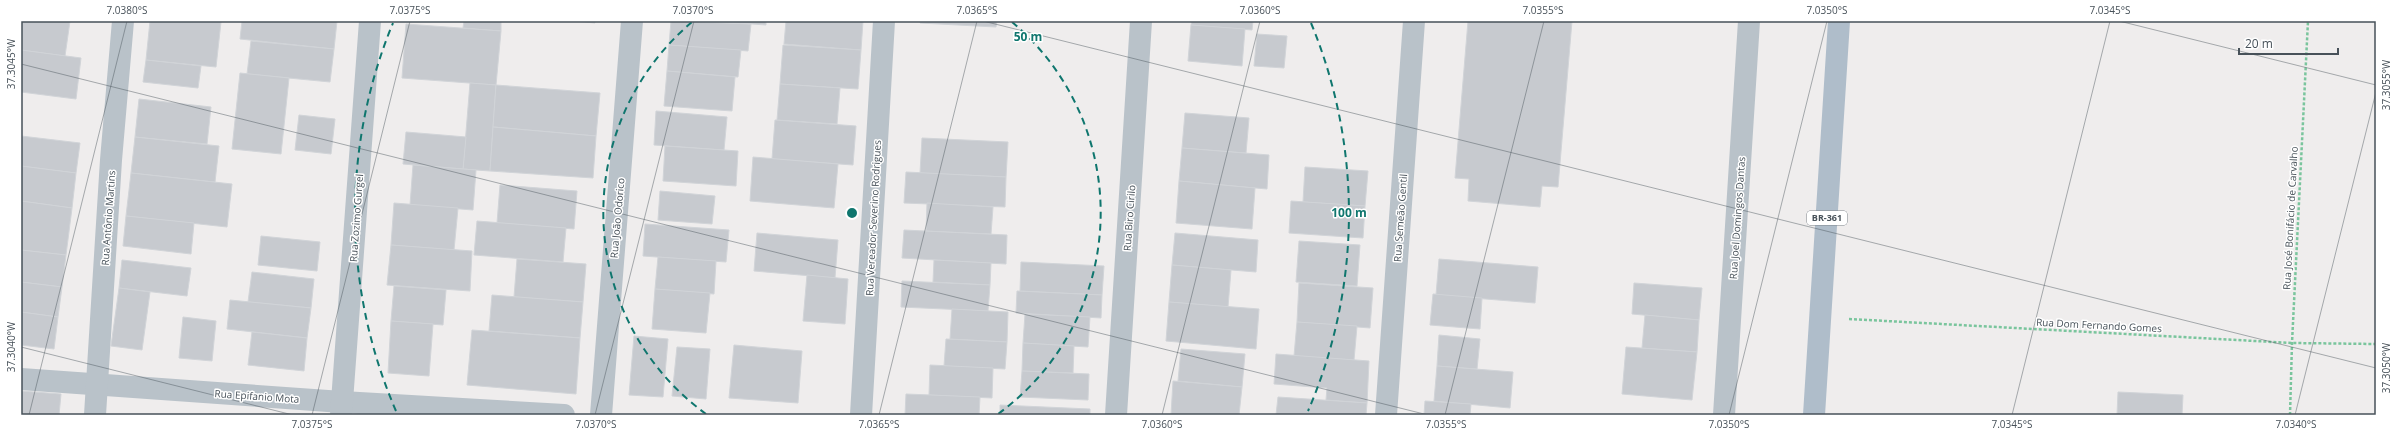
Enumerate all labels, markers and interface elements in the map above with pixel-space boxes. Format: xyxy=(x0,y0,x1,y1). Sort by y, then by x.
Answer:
text: 7.0380°S xyxy=(107,3,147,17)
text: 7.0375°S xyxy=(390,3,430,17)
text: 7.0370°S xyxy=(673,3,713,17)
text: 7.0365°S xyxy=(957,3,997,17)
text: 7.0360°S xyxy=(1240,3,1280,17)
text: 7.0355°S xyxy=(1523,3,1563,17)
text: 7.0350°S xyxy=(1807,3,1847,17)
text: 7.0345°S xyxy=(2090,3,2130,17)
text: 50 m xyxy=(1014,28,1042,45)
scale bar xyxy=(2239,30,2338,56)
text: 20 m xyxy=(2245,35,2273,52)
text: 37.3045°W xyxy=(4,38,18,89)
text: 37.3055°W xyxy=(2379,59,2393,110)
street label: Rua Vereador Severino Rodrigues xyxy=(862,139,884,296)
street label: Rua José Bonifácio de Carvalho xyxy=(2279,146,2301,290)
street label: Rua Joel Domingos Dantas xyxy=(1726,156,1748,280)
street label: Rua Antônio Martins xyxy=(98,170,118,266)
street label: Rua Zozimo Gurgel xyxy=(346,173,366,263)
street label: Rua Semeão Gentil xyxy=(1390,174,1410,262)
street label: Rua João Odorico xyxy=(607,177,627,259)
street label: Rua Biro Cirilo xyxy=(1120,185,1138,251)
text: 100 m xyxy=(1331,204,1367,221)
centre of rings xyxy=(845,206,859,220)
road number: BR-361 xyxy=(1807,211,1847,225)
street label: Rua Dom Fernando Gomes xyxy=(2036,315,2162,335)
text: 37.3040°W xyxy=(4,321,18,372)
text: 37.3050°W xyxy=(2379,342,2393,393)
street label: Rua Epifanio Mota xyxy=(214,386,300,406)
text: 7.0375°S xyxy=(292,417,332,431)
text: 7.0370°S xyxy=(576,417,616,431)
text: 7.0365°S xyxy=(859,417,899,431)
text: 7.0360°S xyxy=(1142,417,1182,431)
text: 7.0355°S xyxy=(1426,417,1466,431)
text: 7.0350°S xyxy=(1709,417,1749,431)
text: 7.0345°S xyxy=(1992,417,2032,431)
text: 7.0340°S xyxy=(2276,417,2316,431)

